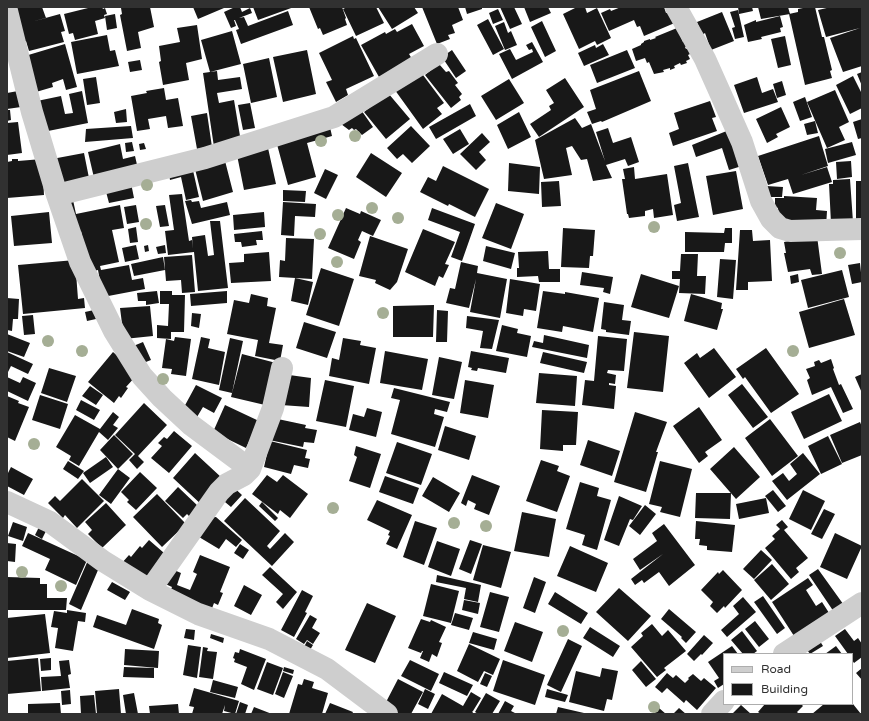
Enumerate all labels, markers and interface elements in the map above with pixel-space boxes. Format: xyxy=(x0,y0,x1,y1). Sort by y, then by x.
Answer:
legend xyxy=(723,653,853,705)
text: Road xyxy=(761,662,791,676)
text: Building xyxy=(761,682,808,696)

